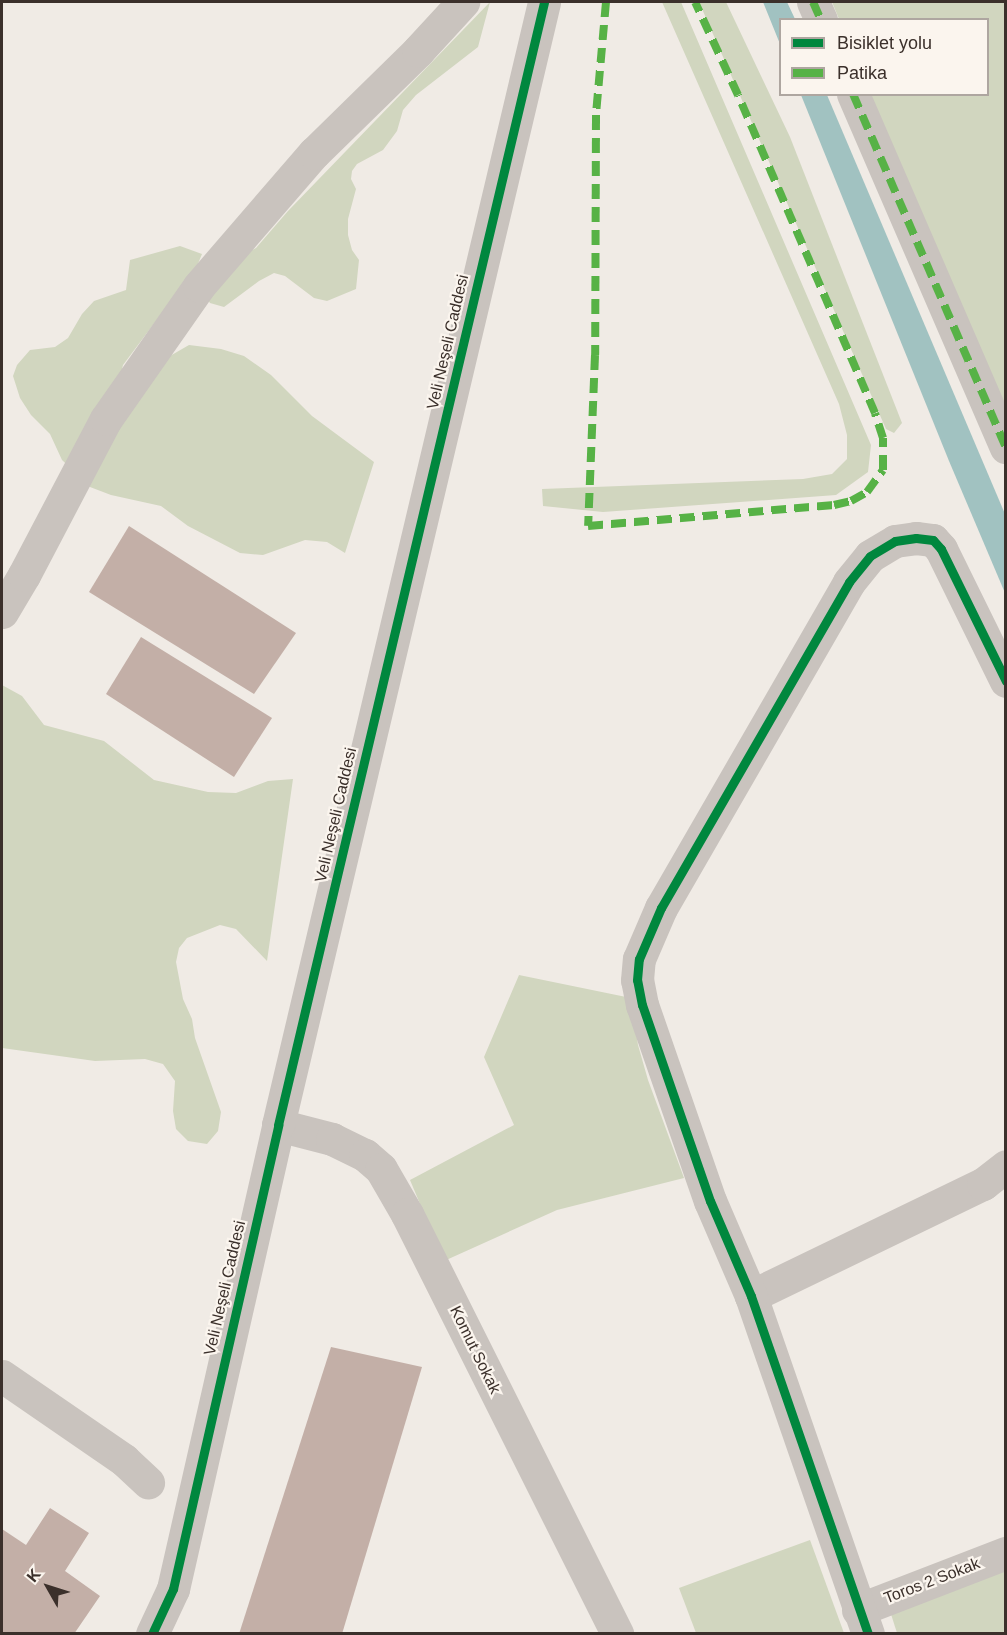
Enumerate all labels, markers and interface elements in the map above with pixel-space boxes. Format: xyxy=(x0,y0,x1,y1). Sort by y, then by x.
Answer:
legend xyxy=(779,18,989,96)
text: Bisiklet yolu xyxy=(837,33,932,53)
text: Patika xyxy=(837,63,887,83)
street label: Veli Neşeli Caddesi xyxy=(423,273,473,411)
street label: Veli Neşeli Caddesi xyxy=(311,746,361,884)
street label: Veli Neşeli Caddesi xyxy=(200,1219,250,1357)
street label: Komut Sokak xyxy=(446,1303,504,1397)
street label: Toros 2 Sokak xyxy=(881,1554,983,1608)
north arrow xyxy=(18,1557,78,1617)
text: K xyxy=(23,1566,44,1585)

